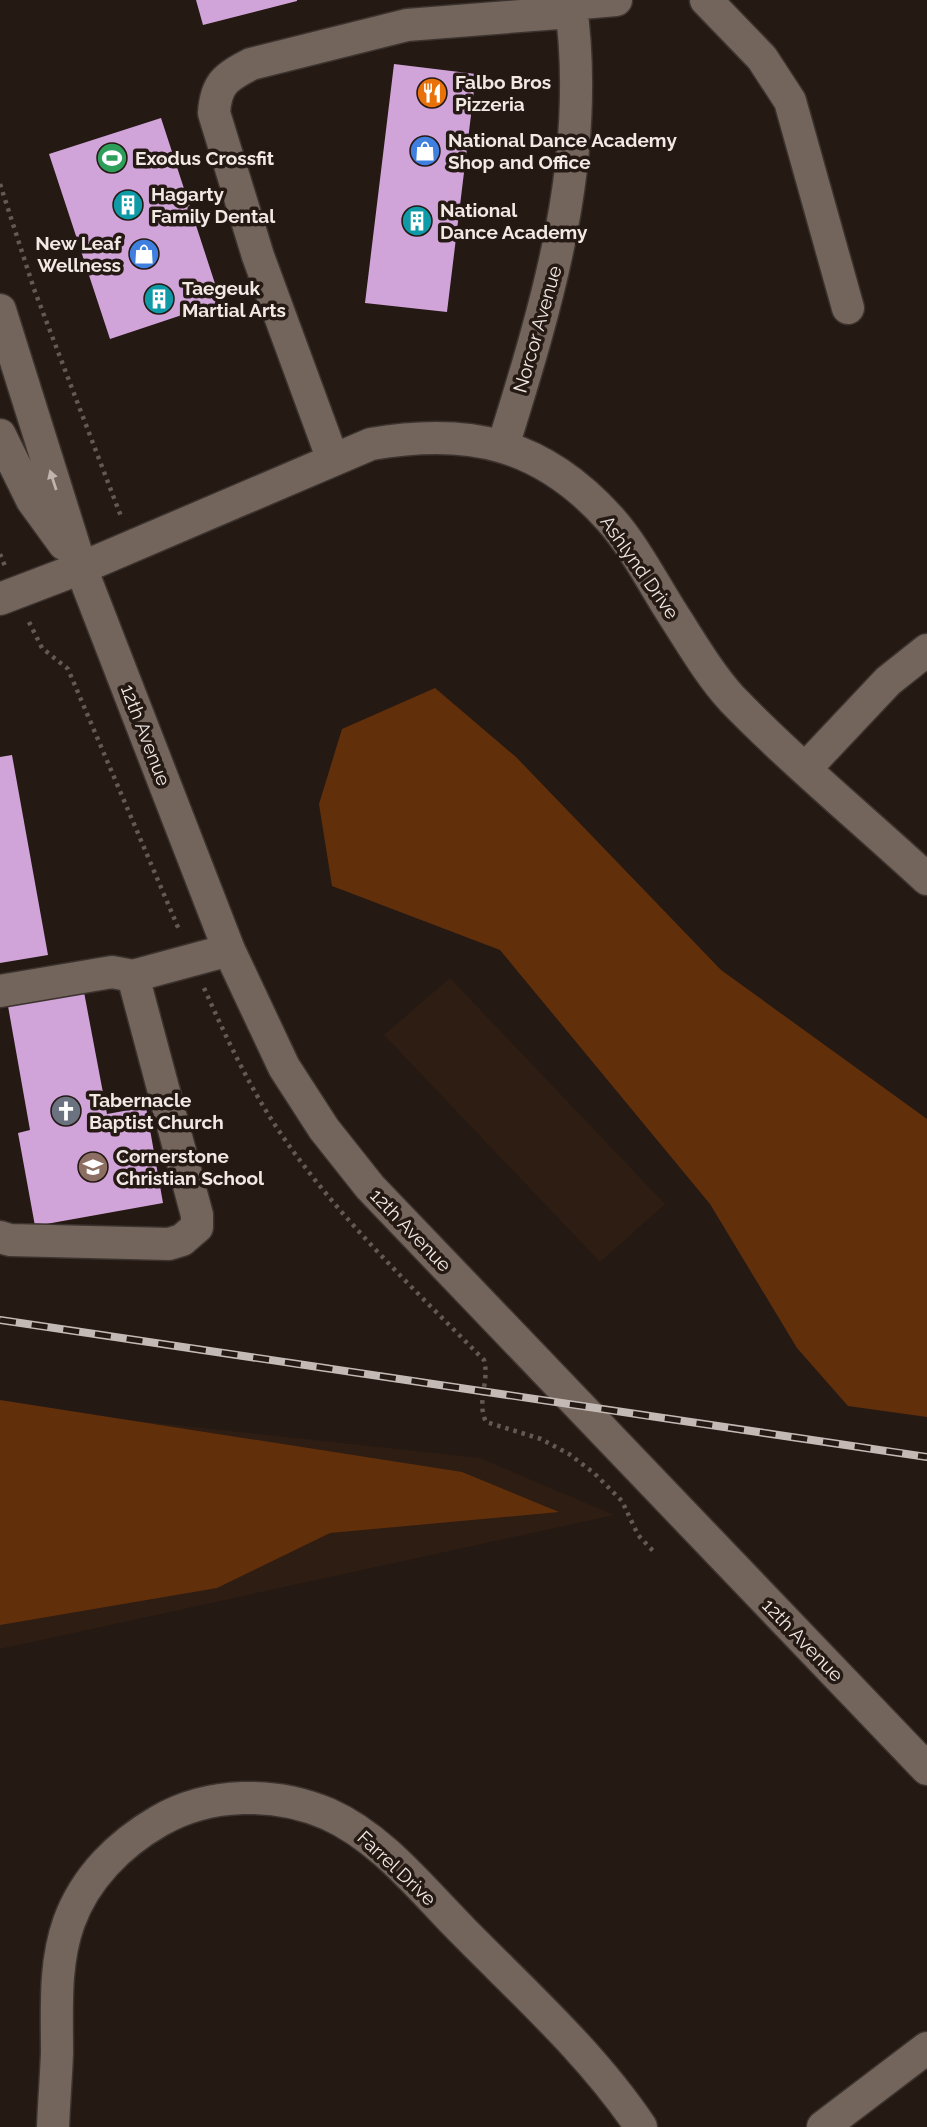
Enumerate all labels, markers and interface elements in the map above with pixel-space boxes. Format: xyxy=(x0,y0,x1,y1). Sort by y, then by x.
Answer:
place label: Falbo Bros Pizzeria xyxy=(455,71,551,115)
restaurant icon: Falbo Bros Pizzeria xyxy=(415,76,449,110)
place label: National Dance Academy Shop and Office xyxy=(448,129,677,173)
shop icon: National Dance Academy Shop and Office xyxy=(408,134,442,168)
sports icon: Exodus Crossfit xyxy=(95,141,129,175)
place label: Exodus Crossfit xyxy=(135,147,275,169)
place label: Hagarty Family Dental xyxy=(151,183,276,227)
building icon: Hagarty Family Dental xyxy=(111,188,145,222)
place label: National Dance Academy xyxy=(440,199,588,243)
building icon: National Dance Academy xyxy=(400,204,434,238)
place label: New Leaf Wellness xyxy=(35,232,122,276)
shop icon: New Leaf Wellness xyxy=(127,237,161,271)
street label: Norcor Avenue xyxy=(508,263,566,395)
place label: Taegeuk Martial Arts xyxy=(182,277,286,321)
building icon: Taegeuk Martial Arts xyxy=(142,282,176,316)
one-way arrow xyxy=(47,469,57,490)
street label: Ashlynd Drive xyxy=(596,511,684,623)
street label: 12th Avenue xyxy=(117,681,175,789)
place label: Tabernacle Baptist Church xyxy=(89,1089,224,1133)
church icon: Tabernacle Baptist Church xyxy=(49,1094,83,1128)
place label: Cornerstone Christian School xyxy=(116,1145,265,1189)
school or university icon: Cornerstone Christian School xyxy=(76,1150,110,1184)
street label: 12th Avenue xyxy=(366,1184,456,1276)
street label: 12th Avenue xyxy=(758,1594,848,1686)
street label: Farrel Drive xyxy=(353,1826,441,1910)

